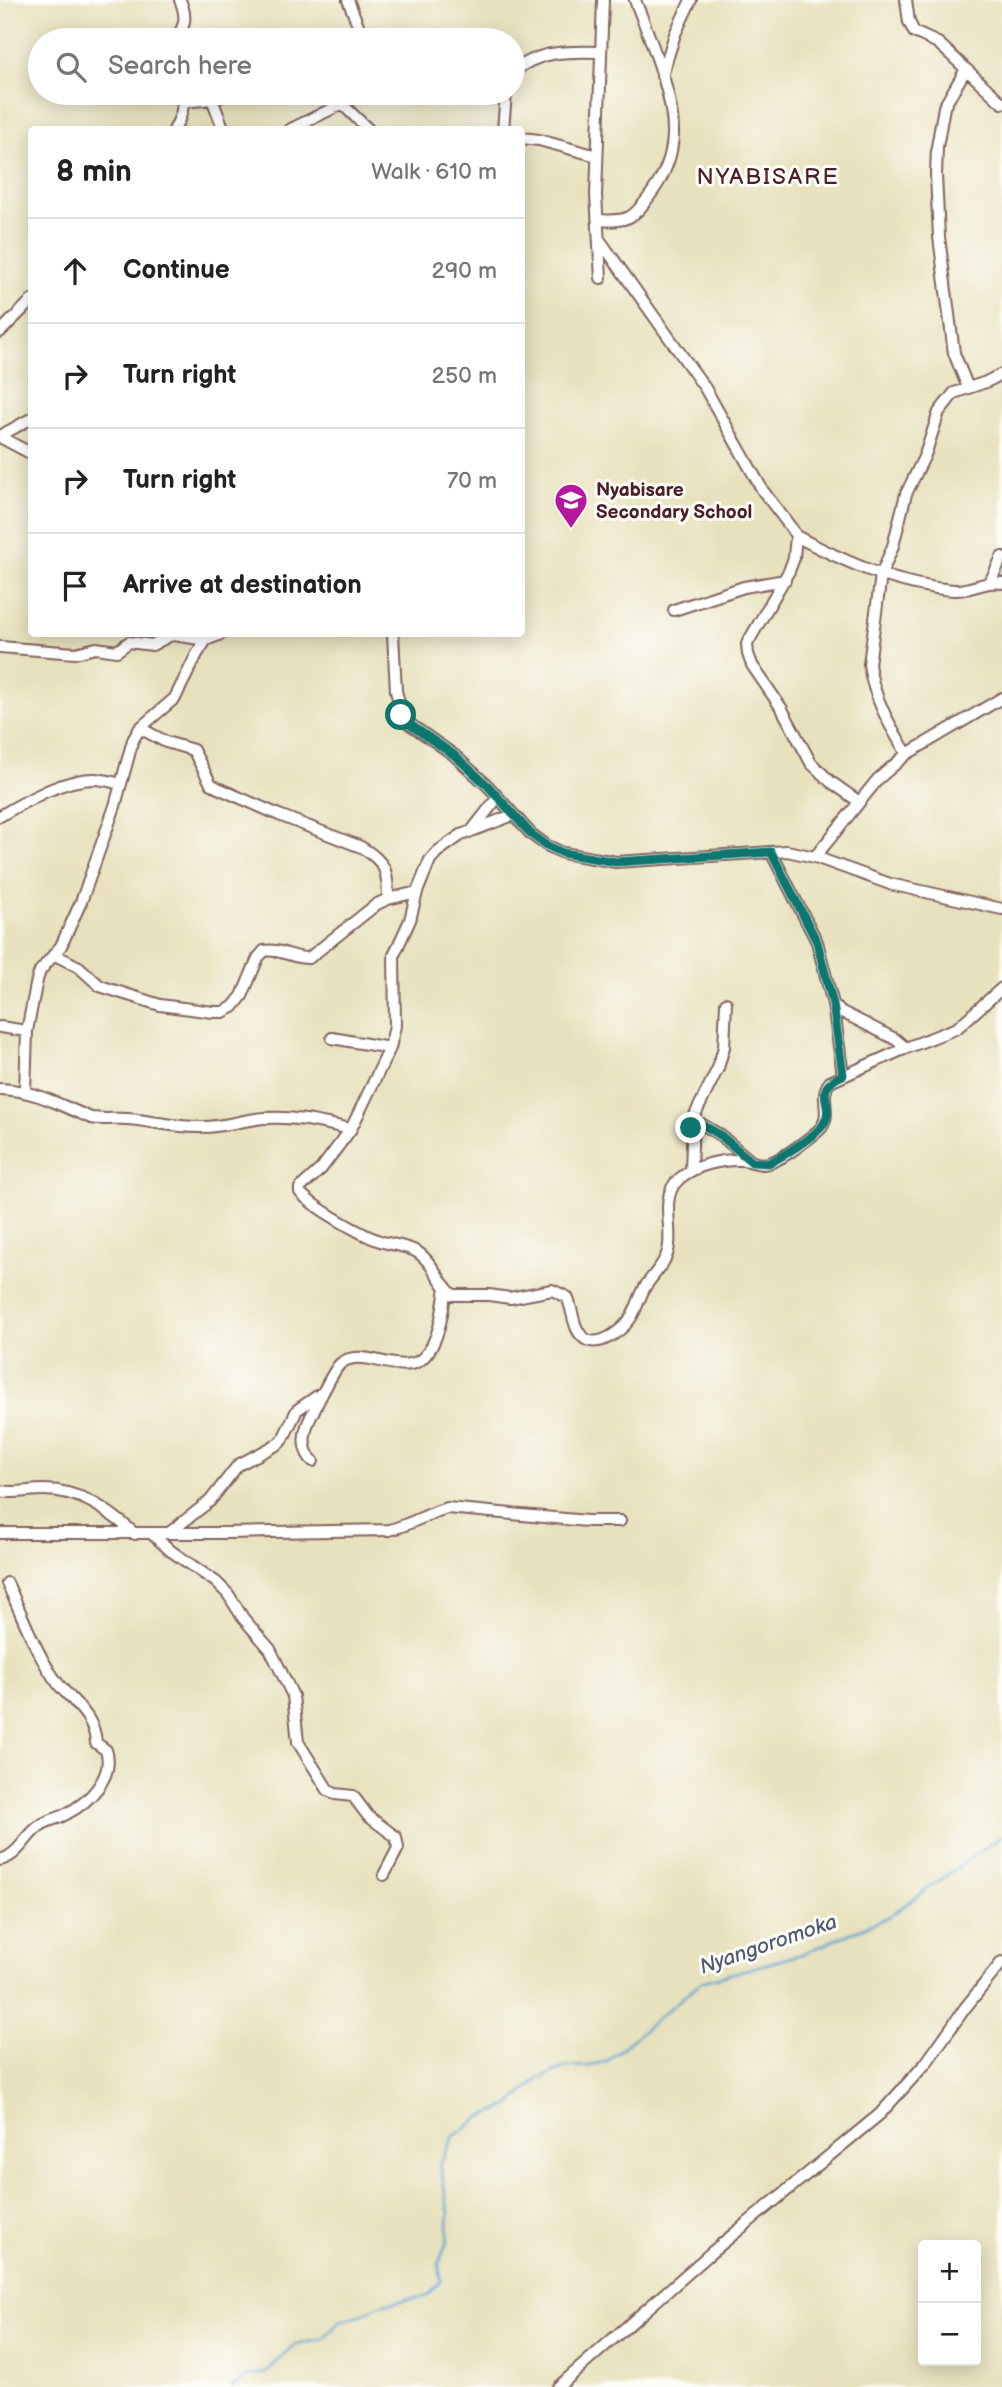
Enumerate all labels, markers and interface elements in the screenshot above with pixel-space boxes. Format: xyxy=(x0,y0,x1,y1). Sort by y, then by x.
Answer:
search box xyxy=(28,28,525,105)
icon: search xyxy=(52,48,90,86)
text: Search here xyxy=(108,51,252,82)
text: 8 min xyxy=(56,154,132,190)
text: Walk · 610 m xyxy=(371,158,497,186)
district label: NYABISARE xyxy=(696,163,840,191)
icon: ahead xyxy=(56,252,94,290)
text: Continue xyxy=(123,255,230,286)
text: 290 m xyxy=(431,257,497,285)
icon: right xyxy=(56,357,94,395)
text: Turn right xyxy=(123,360,236,391)
text: 250 m xyxy=(431,362,497,390)
icon: right xyxy=(56,462,94,500)
text: Turn right xyxy=(123,465,236,496)
text: 70 m xyxy=(447,467,497,495)
place label: Nyabisare Secondary School xyxy=(596,479,752,524)
school or university icon: Nyabisare Secondary School xyxy=(552,481,590,530)
icon: arrive xyxy=(56,567,94,605)
text: Arrive at destination xyxy=(123,570,362,601)
route start xyxy=(385,699,416,730)
route end xyxy=(675,1112,706,1143)
water label: Nyangoromoka xyxy=(696,1909,840,1980)
map controls xyxy=(918,2240,981,2366)
button: + xyxy=(918,2240,981,2303)
button: − xyxy=(918,2303,981,2366)

